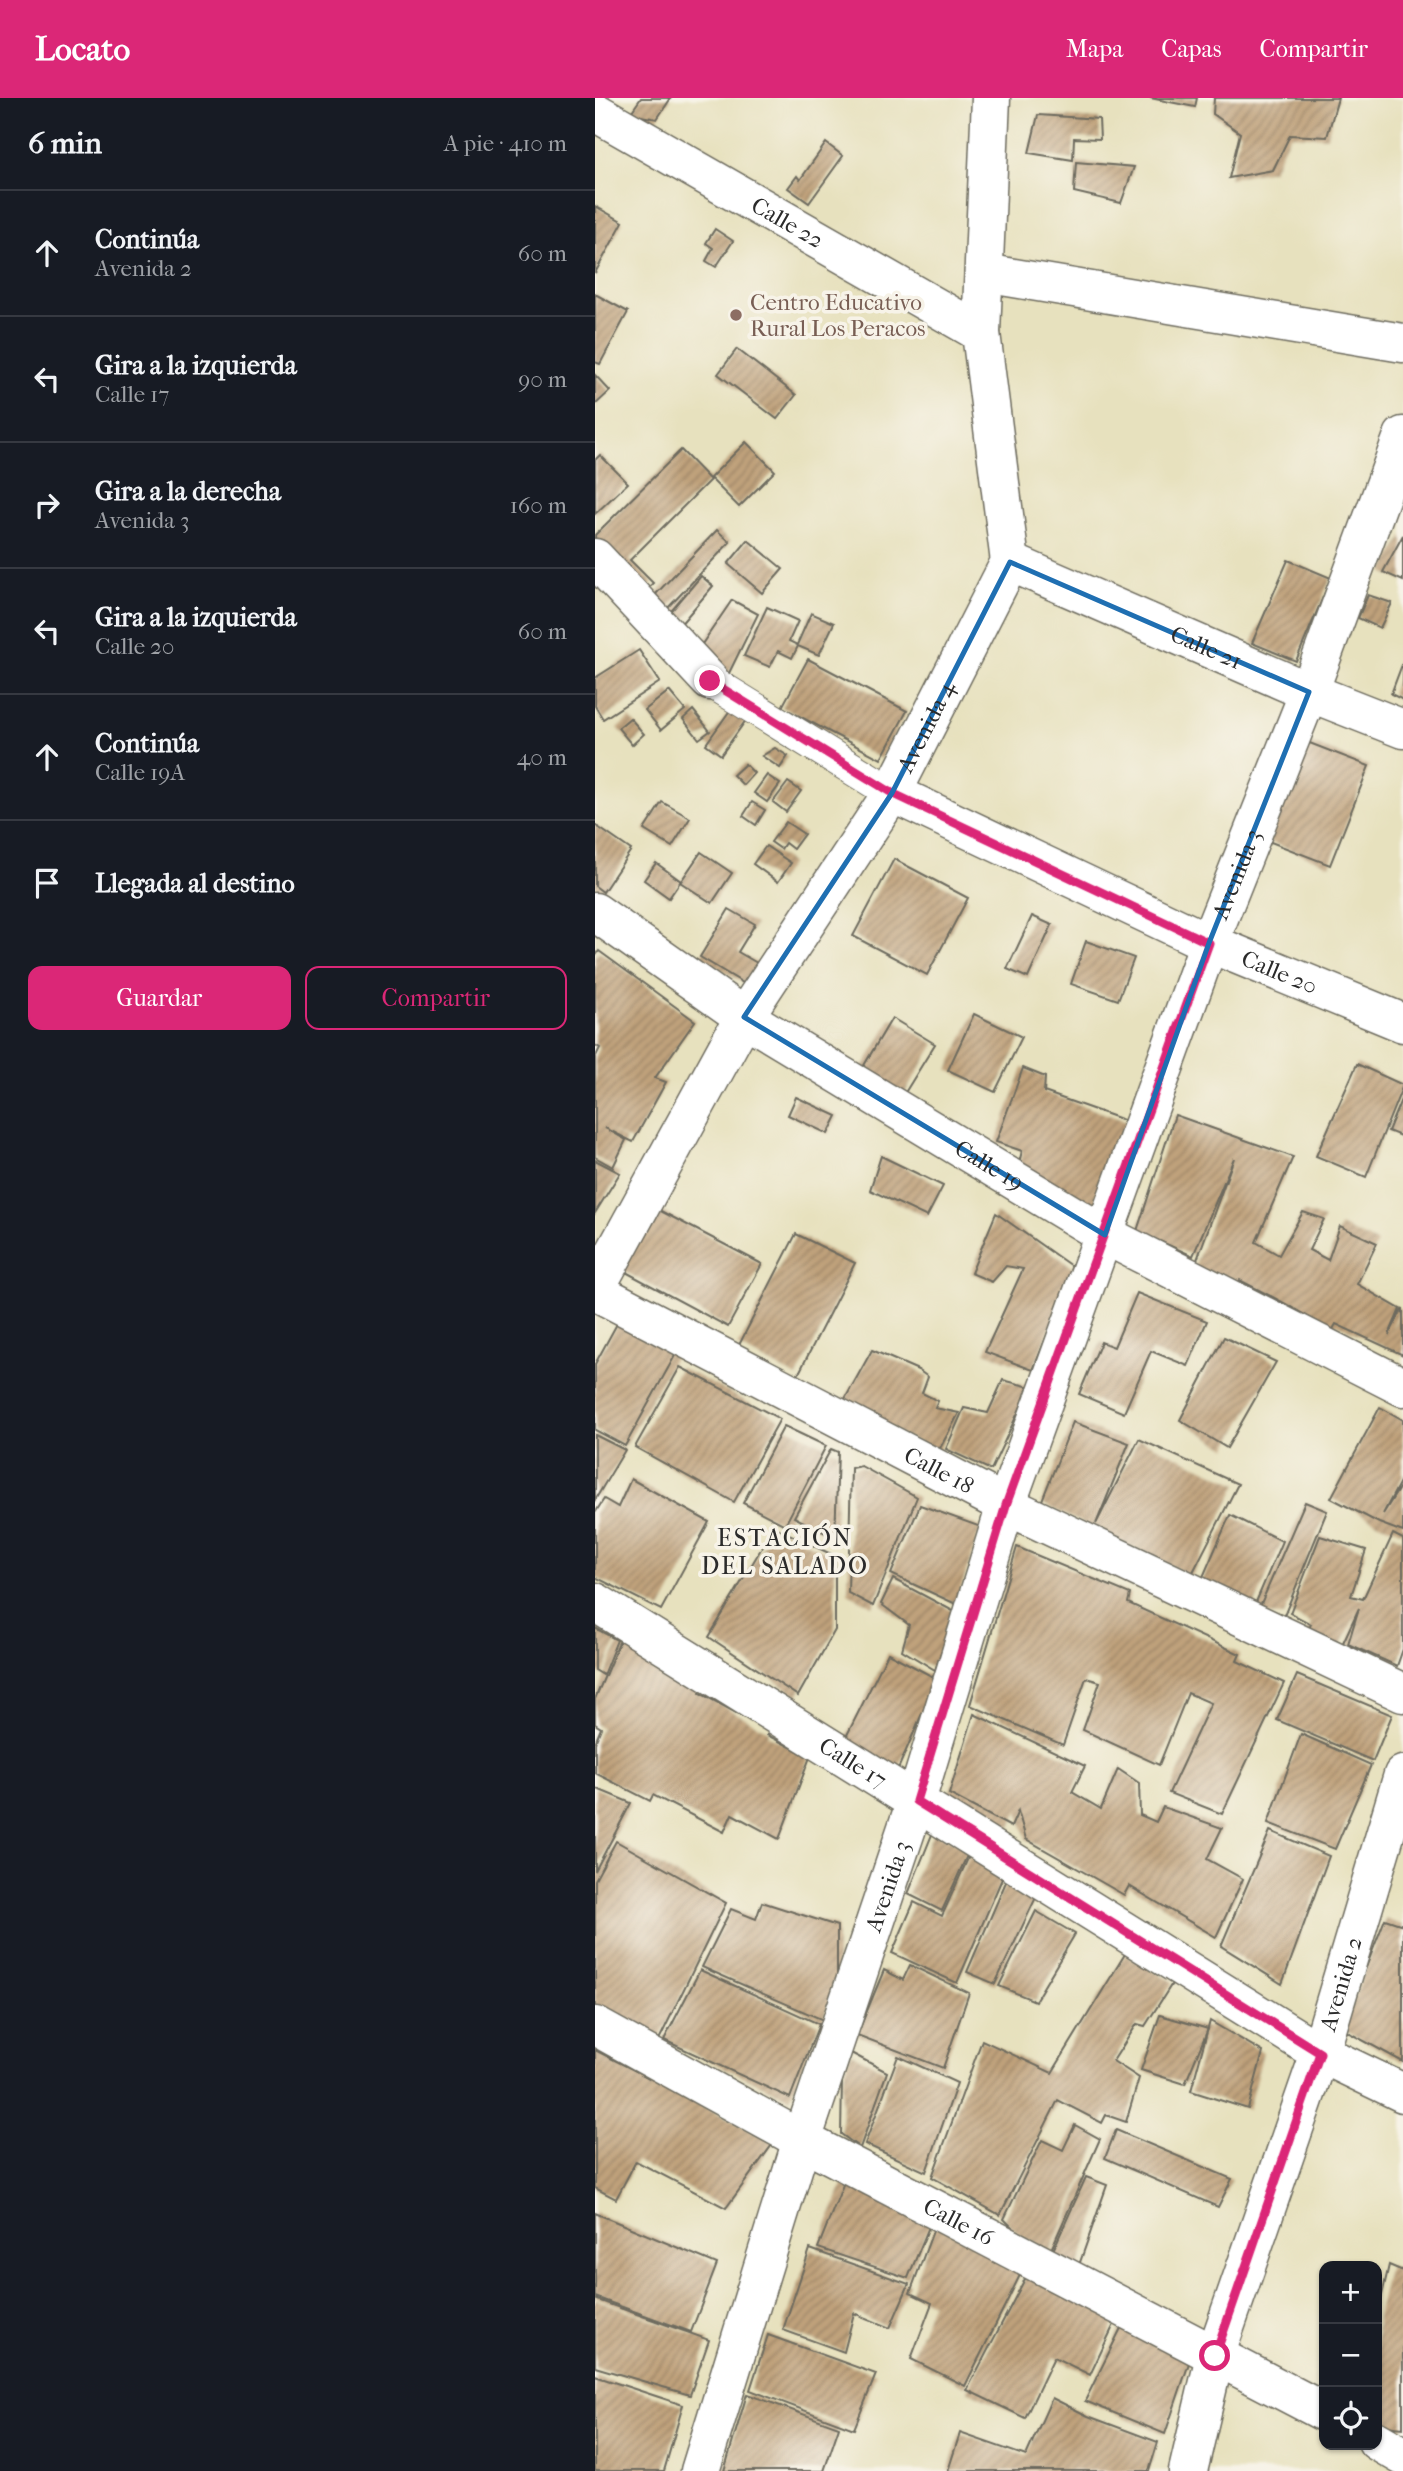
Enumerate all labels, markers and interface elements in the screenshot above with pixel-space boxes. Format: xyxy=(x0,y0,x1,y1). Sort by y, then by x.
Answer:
text: Locato xyxy=(35,30,130,69)
text: Mapa xyxy=(1066,35,1123,63)
text: Capas xyxy=(1161,35,1222,63)
text: Compartir xyxy=(1260,35,1368,63)
text: 6 min xyxy=(28,126,102,161)
text: A pie · 410 m xyxy=(444,130,567,157)
street label: Calle 22 xyxy=(747,191,829,254)
text: Continúa xyxy=(95,224,199,255)
icon: ahead xyxy=(28,234,66,272)
text: 60 m xyxy=(518,240,567,267)
text: Avenida 2 xyxy=(95,255,192,282)
place label: Centro Educativo Rural Los Peracos xyxy=(750,289,926,342)
marker: Centro Educativo Rural Los Peracos xyxy=(728,307,744,323)
text: Gira a la izquierda xyxy=(95,350,297,381)
icon: left xyxy=(28,360,66,398)
text: 90 m xyxy=(518,366,567,393)
text: Calle 17 xyxy=(95,381,169,408)
text: Gira a la derecha xyxy=(95,476,281,507)
icon: right xyxy=(28,486,66,524)
text: 160 m xyxy=(510,492,567,519)
text: Avenida 3 xyxy=(95,507,189,534)
text: Gira a la izquierda xyxy=(95,602,297,633)
icon: left xyxy=(28,612,66,650)
text: 60 m xyxy=(518,618,567,645)
street label: Calle 21 xyxy=(1166,620,1246,675)
text: Calle 20 xyxy=(95,633,175,660)
route end xyxy=(694,665,725,696)
street label: Avenida 4 xyxy=(891,675,961,778)
text: Continúa xyxy=(95,728,199,759)
icon: ahead xyxy=(28,738,66,776)
text: 40 m xyxy=(517,744,567,771)
text: Calle 19A xyxy=(95,759,185,786)
street label: Avenida 3 xyxy=(1206,825,1266,924)
icon: arrive xyxy=(28,864,66,902)
text: Llegada al destino xyxy=(95,868,295,899)
street label: Calle 20 xyxy=(1238,944,1321,1000)
button: Guardar xyxy=(28,966,291,1030)
button: Compartir xyxy=(305,966,567,1030)
street label: Calle 19 xyxy=(950,1134,1029,1196)
street label: Calle 18 xyxy=(900,1441,979,1499)
district label: ESTACIÓN DEL SALADO xyxy=(701,1523,869,1580)
street label: Calle 17 xyxy=(814,1731,892,1794)
street label: Avenida 3 xyxy=(859,1837,915,1936)
street label: Avenida 2 xyxy=(1314,1933,1367,2035)
street label: Calle 16 xyxy=(919,2192,999,2251)
map controls xyxy=(1319,2261,1382,2450)
button: + xyxy=(1319,2261,1382,2324)
button: − xyxy=(1319,2324,1382,2387)
route start xyxy=(1199,2340,1230,2371)
button: locate xyxy=(1319,2387,1382,2450)

